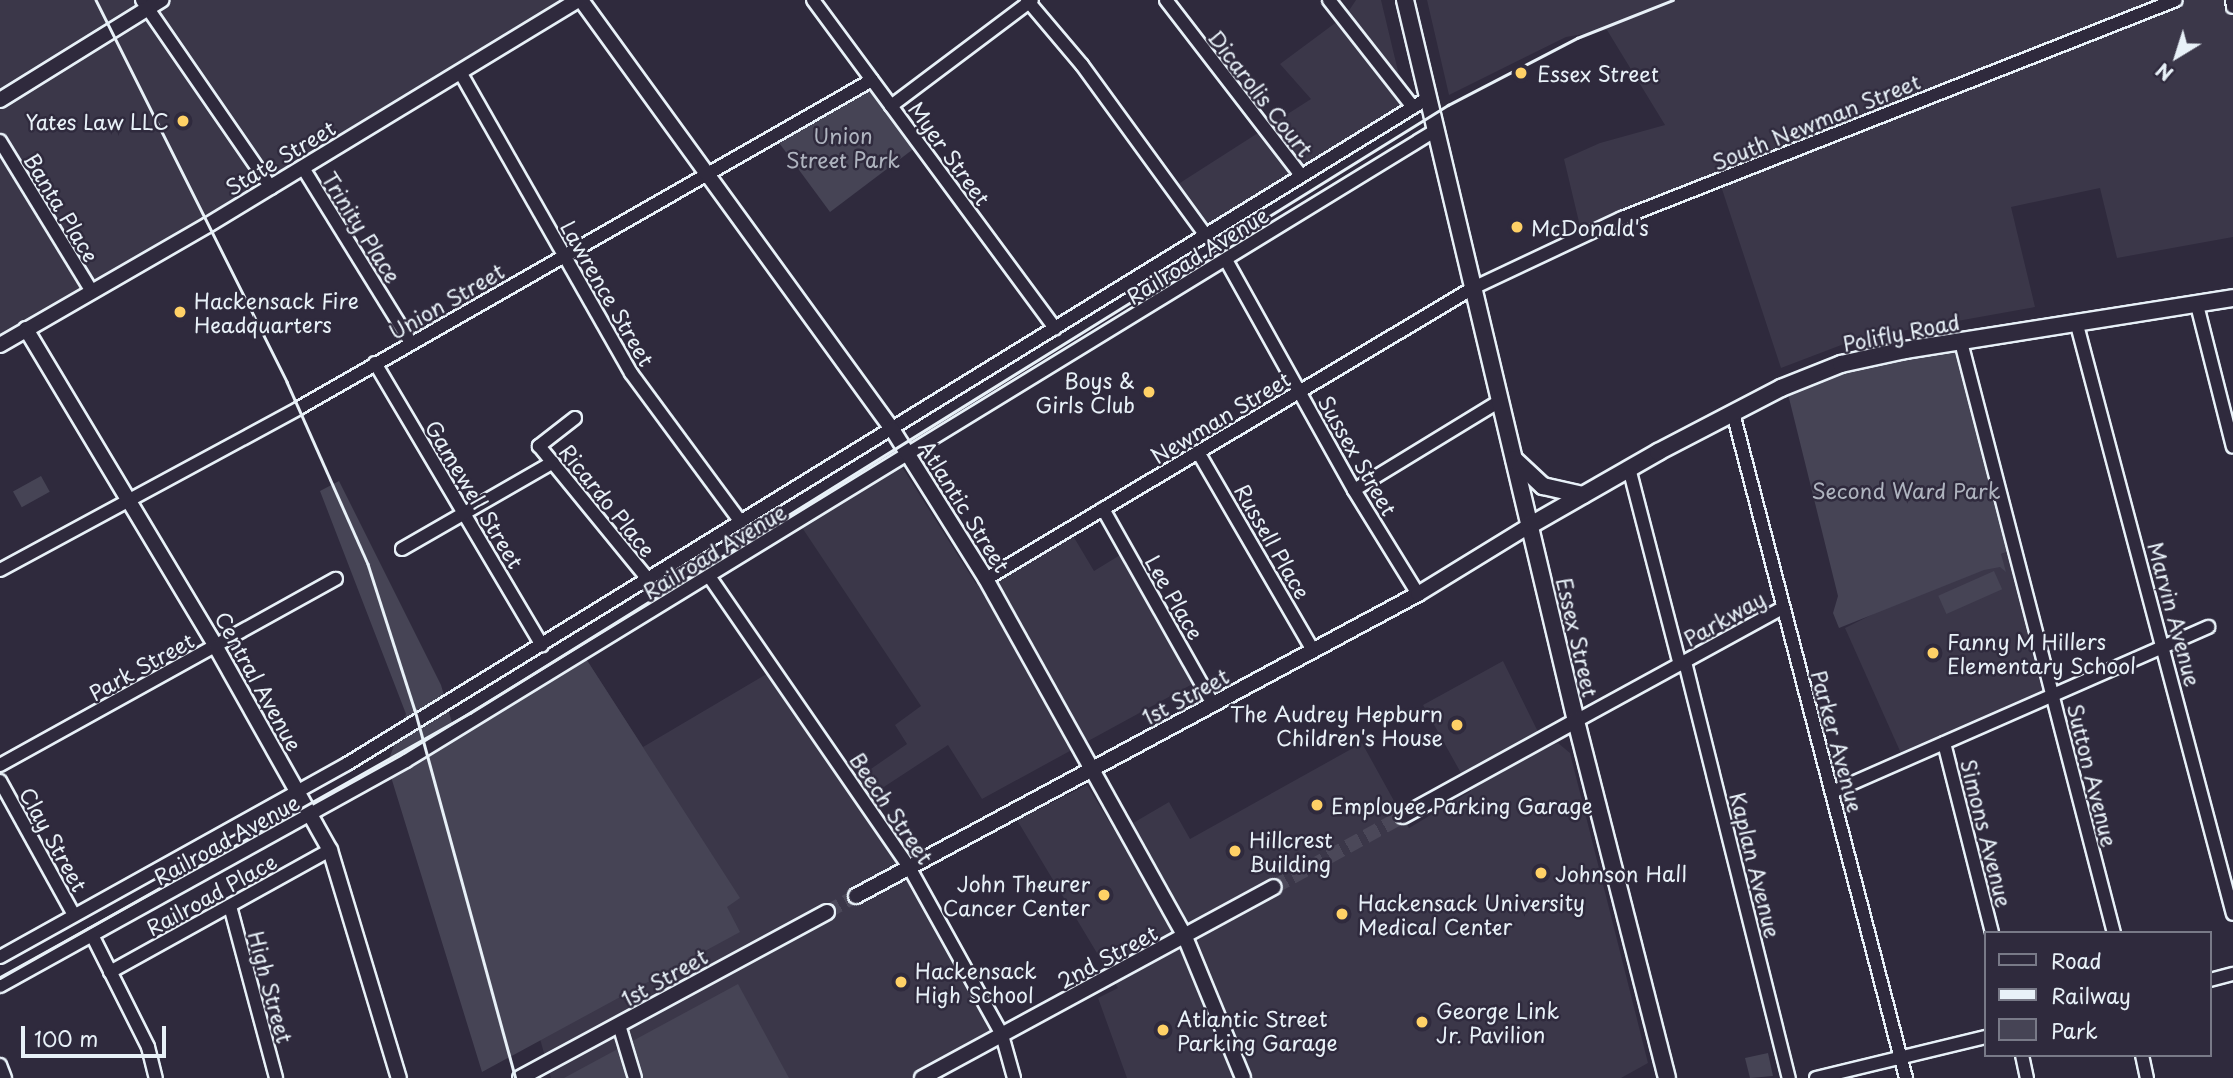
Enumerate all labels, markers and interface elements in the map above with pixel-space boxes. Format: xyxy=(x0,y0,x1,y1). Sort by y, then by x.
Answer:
north arrow xyxy=(2142,21,2212,91)
street label: Dicarolis Court xyxy=(1204,25,1318,161)
text: N xyxy=(2150,57,2179,88)
place label: Essex Street xyxy=(1537,60,1661,86)
marker: Essex Street xyxy=(1511,63,1531,83)
street label: South Newman Street xyxy=(1707,67,1925,175)
street label: Myer Street xyxy=(904,96,996,210)
place label: Yates Law LLC xyxy=(23,108,169,134)
marker: Yates Law LLC xyxy=(175,113,191,129)
street label: State Street xyxy=(220,114,340,200)
park label: Union Street Park xyxy=(785,122,901,172)
street label: Banta Place xyxy=(20,148,104,266)
street label: Trinity Place xyxy=(318,166,406,288)
street label: Railroad Avenue xyxy=(1121,201,1273,309)
place label: McDonald's xyxy=(1531,214,1649,240)
street label: Lawrence Street xyxy=(556,215,660,371)
marker: McDonald's xyxy=(1509,219,1525,235)
street label: Union Street xyxy=(384,258,508,344)
place label: Hackensack Fire Headquarters xyxy=(194,287,361,337)
marker: Hackensack Fire Headquarters xyxy=(172,304,188,320)
street label: Polifly Road xyxy=(1840,308,1962,356)
street label: Newman Street xyxy=(1145,365,1295,469)
place label: Boys & Girls Club xyxy=(1035,367,1135,417)
marker: Boys & Girls Club xyxy=(1141,384,1157,400)
street label: Sussex Street xyxy=(1313,390,1403,520)
street label: Gamewell Street xyxy=(421,415,529,573)
street label: Atlantic Street xyxy=(915,436,1015,576)
street label: Ricardo Place xyxy=(555,439,661,561)
park label: Second Ward Park xyxy=(1812,477,2000,503)
street label: Russell Place xyxy=(1230,479,1316,603)
street label: Railroad Avenue xyxy=(637,498,791,604)
street label: Marvin Avenue xyxy=(2144,539,2206,689)
street label: Lee Place xyxy=(1140,550,1210,644)
street label: Essex Street xyxy=(1552,574,1604,700)
street label: Parkway xyxy=(1679,585,1769,651)
street label: Central Avenue xyxy=(210,607,308,755)
street label: Park Street xyxy=(84,627,198,705)
place label: Fanny M Hillers Elementary School xyxy=(1947,628,2136,678)
marker: Fanny M Hillers Elementary School xyxy=(1925,645,1941,661)
street label: 1st Street xyxy=(1136,662,1234,730)
street label: Parker Avenue xyxy=(1807,667,1869,815)
place label: The Audrey Hepburn Children's House xyxy=(1229,700,1443,750)
street label: Sutton Avenue xyxy=(2063,702,2123,848)
marker: The Audrey Hepburn Children's House xyxy=(1449,717,1465,733)
street label: Beech Street xyxy=(846,748,938,868)
street label: Simons Avenue xyxy=(1957,757,2017,909)
street label: Clay Street xyxy=(15,782,93,896)
street label: Railroad Avenue xyxy=(148,788,304,890)
street label: Kaplan Avenue xyxy=(1726,790,1786,940)
place label: Employee Parking Garage xyxy=(1331,792,1595,818)
marker: Employee Parking Garage xyxy=(1309,797,1325,813)
place label: Hillcrest Building xyxy=(1249,826,1333,876)
marker: Hillcrest Building xyxy=(1227,843,1243,859)
street label: Railroad Place xyxy=(141,848,281,940)
place label: Johnson Hall xyxy=(1555,860,1686,886)
marker: Johnson Hall xyxy=(1533,865,1549,881)
place label: John Theurer Cancer Center xyxy=(941,870,1090,920)
marker: John Theurer Cancer Center xyxy=(1096,887,1112,903)
place label: Hackensack University Medical Center xyxy=(1358,889,1588,939)
marker: Hackensack University Medical Center xyxy=(1332,904,1352,924)
street label: 2nd Street xyxy=(1053,919,1161,993)
street label: High Street xyxy=(244,928,298,1046)
legend xyxy=(1984,931,2212,1057)
street label: 1st Street xyxy=(615,942,713,1012)
text: Road xyxy=(2051,944,2102,976)
place label: Hackensack High School xyxy=(915,957,1037,1007)
marker: Hackensack High School xyxy=(893,974,909,990)
text: Railway xyxy=(2051,979,2131,1011)
place label: George Link Jr. Pavilion xyxy=(1436,997,1559,1047)
place label: Atlantic Street Parking Garage xyxy=(1177,1005,1338,1055)
scale bar xyxy=(24,1012,170,1056)
marker: George Link Jr. Pavilion xyxy=(1414,1014,1430,1030)
text: Park xyxy=(2051,1014,2098,1046)
text: 100 m xyxy=(34,1022,98,1054)
marker: Atlantic Street Parking Garage xyxy=(1155,1022,1171,1038)

